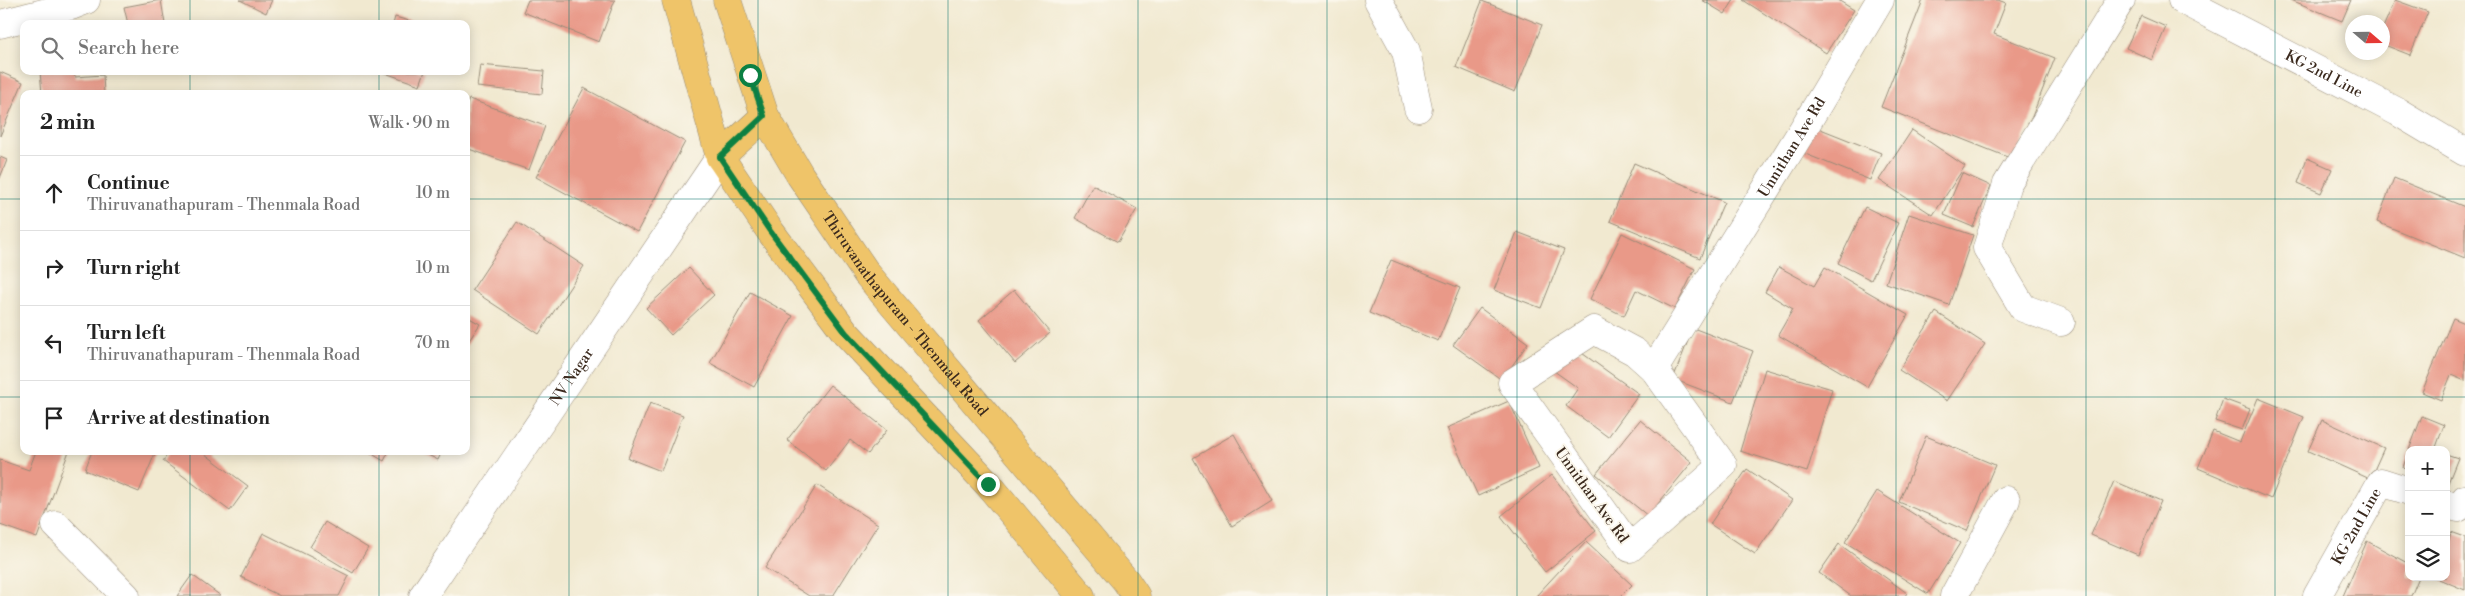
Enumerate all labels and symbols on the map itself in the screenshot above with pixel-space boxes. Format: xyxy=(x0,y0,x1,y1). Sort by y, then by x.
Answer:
north arrow xyxy=(2345,15,2390,60)
street label: KG 2nd Line xyxy=(2282,46,2366,102)
route start xyxy=(739,64,762,87)
street label: Unnithan Ave Rd xyxy=(1754,94,1830,201)
street label: Thiruvanathapuram - Thenmala Road xyxy=(818,208,992,421)
street label: NV Nagar xyxy=(546,344,598,409)
street label: Unnithan Ave Rd xyxy=(1550,444,1633,547)
route end xyxy=(977,473,1000,496)
street label: KG 2nd Line xyxy=(2327,485,2386,568)

